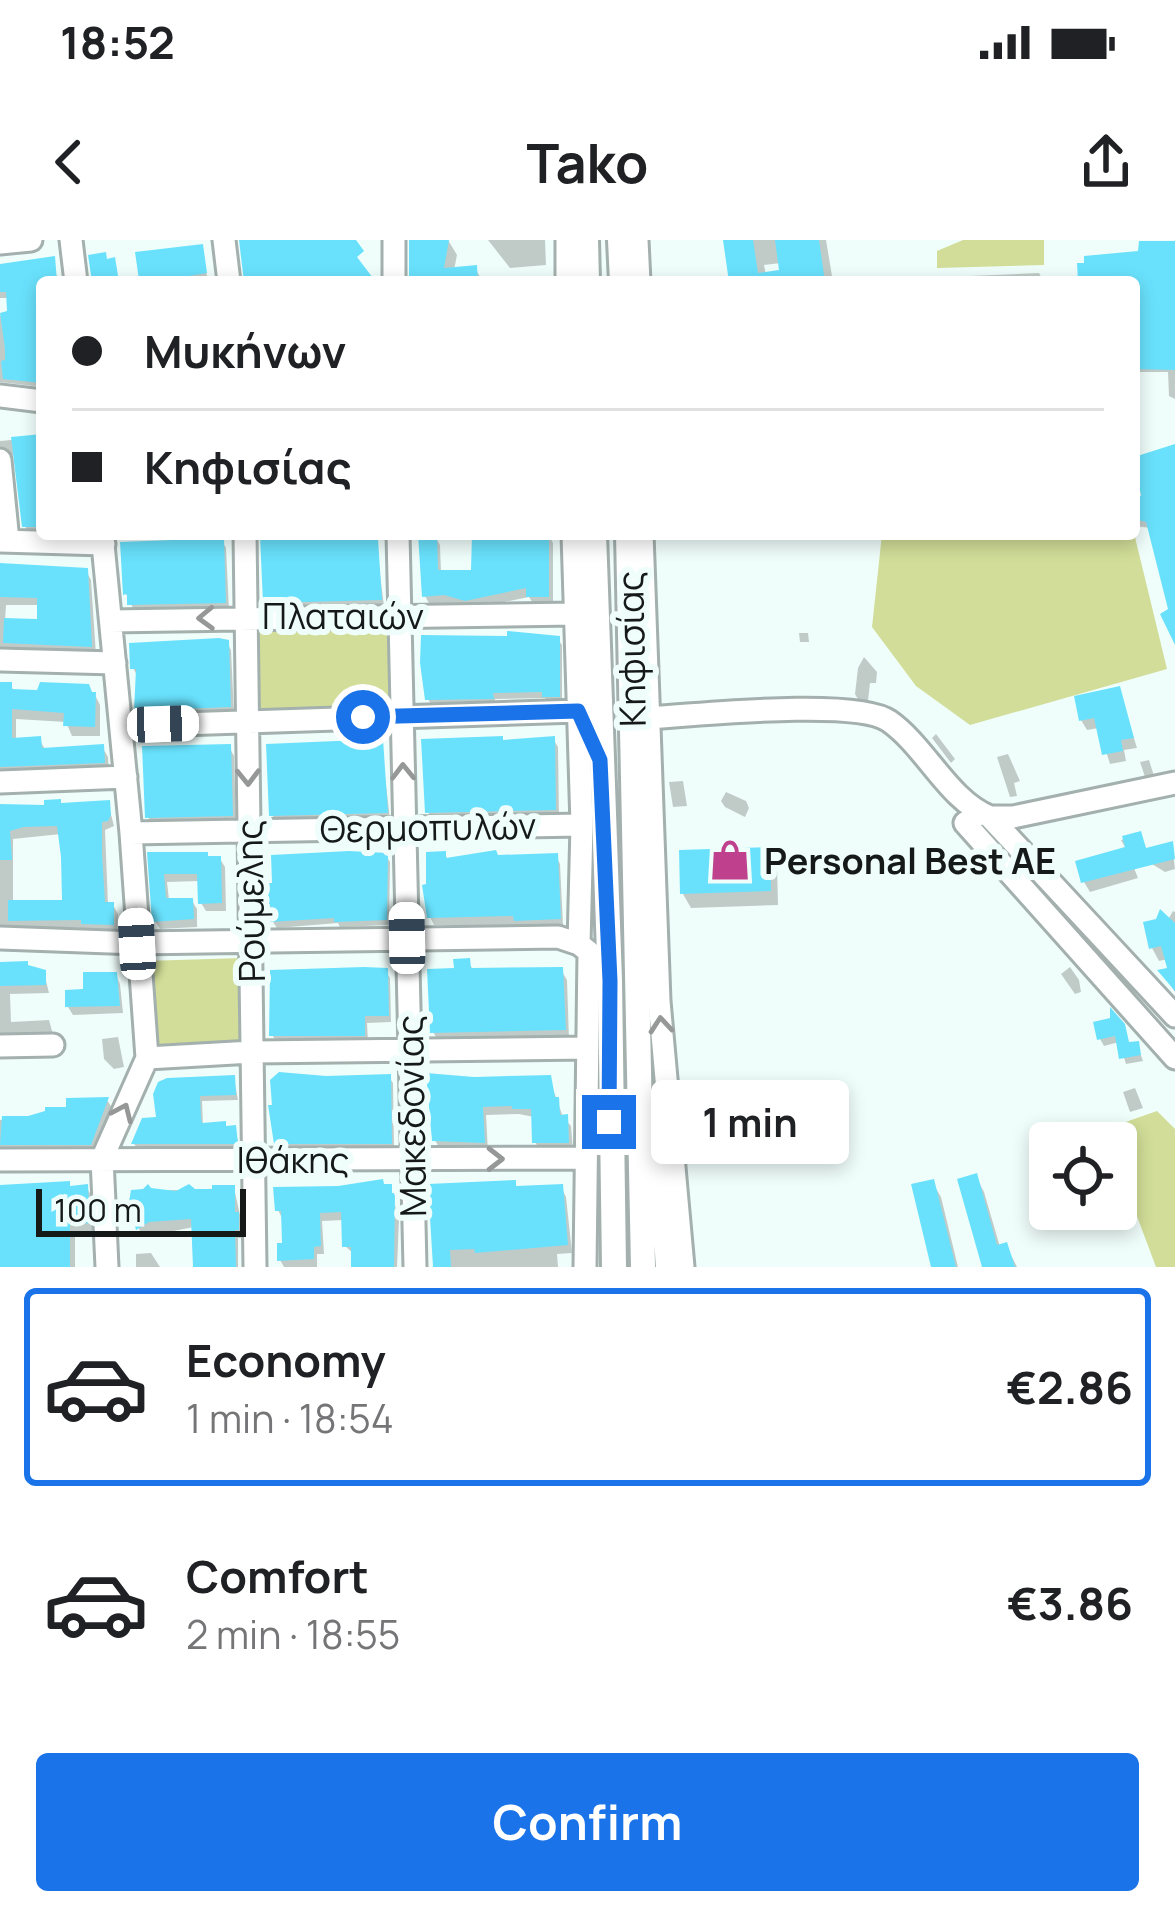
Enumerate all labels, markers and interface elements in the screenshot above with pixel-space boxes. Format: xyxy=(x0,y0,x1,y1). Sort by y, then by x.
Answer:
text: 18:52 xyxy=(60,11,175,73)
text: Tako xyxy=(527,125,648,199)
icon: back xyxy=(36,129,102,195)
icon: share xyxy=(1073,129,1139,195)
text: Μυκήνων xyxy=(144,320,346,382)
text: Κηφισίας xyxy=(144,436,352,498)
street label: Κηφισίας xyxy=(605,571,657,727)
street label: Πλαταιών xyxy=(262,591,424,640)
one-way arrow xyxy=(196,604,215,630)
route start xyxy=(336,690,390,744)
car xyxy=(126,705,200,743)
one-way arrow xyxy=(391,762,417,781)
one-way arrow xyxy=(235,769,261,787)
street label: Θερμοπυλών xyxy=(319,801,537,853)
street label: Ρούμελης xyxy=(224,819,276,983)
place label: Personal Best AE xyxy=(764,836,1056,885)
shop icon: Personal Best AE xyxy=(707,837,753,883)
car xyxy=(388,902,426,974)
car xyxy=(117,907,157,981)
street label: Μακεδονίας xyxy=(385,1015,437,1217)
one-way arrow xyxy=(649,1015,674,1034)
callout: 1 min xyxy=(651,1080,849,1164)
route end xyxy=(582,1095,636,1149)
text: 1 min xyxy=(702,1095,798,1149)
one-way arrow xyxy=(108,1103,132,1125)
map controls xyxy=(1029,1122,1137,1230)
button: locate xyxy=(1029,1122,1137,1230)
street label: Ιθάκης xyxy=(236,1135,350,1184)
one-way arrow xyxy=(486,1146,505,1172)
scale bar xyxy=(36,1183,246,1236)
text: 100 m xyxy=(54,1187,142,1232)
text: Economy xyxy=(186,1329,386,1391)
icon: car xyxy=(42,1333,150,1441)
text: €2.86 xyxy=(1006,1356,1133,1418)
text: 1 min · 18:54 xyxy=(186,1391,394,1445)
text: Comfort xyxy=(186,1545,369,1607)
icon: car xyxy=(42,1549,150,1657)
text: €3.86 xyxy=(1007,1572,1133,1634)
text: 2 min · 18:55 xyxy=(186,1607,400,1661)
button: Confirm xyxy=(36,1753,1139,1891)

